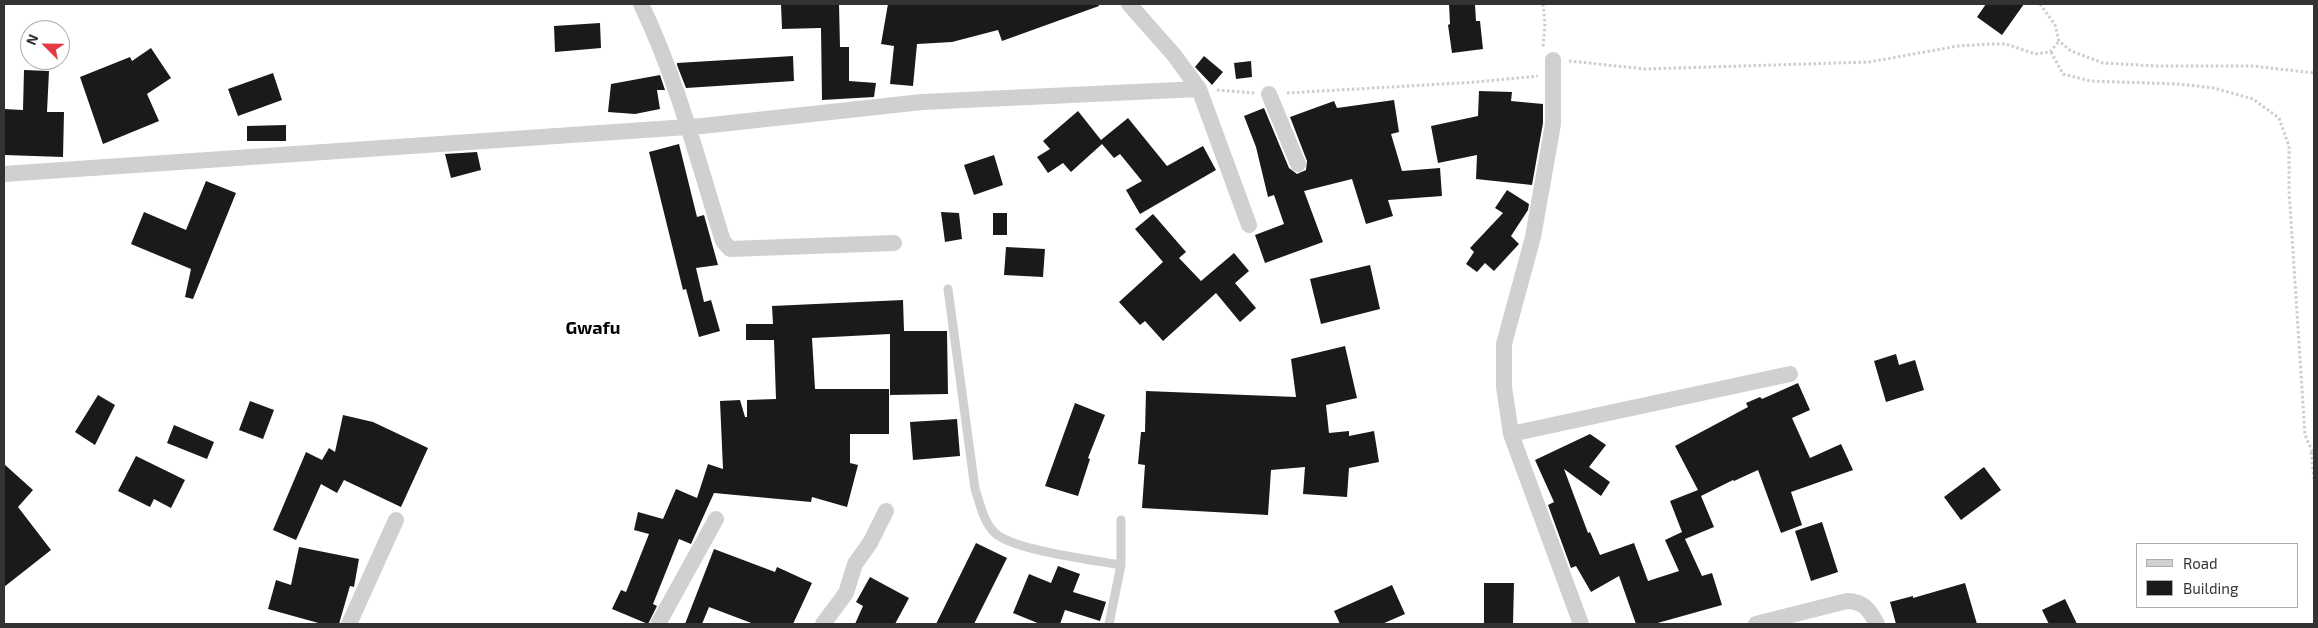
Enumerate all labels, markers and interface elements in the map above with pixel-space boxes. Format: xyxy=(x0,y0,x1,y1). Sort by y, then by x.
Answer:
north arrow xyxy=(20,20,70,70)
text: N xyxy=(22,31,41,47)
district label: Gwafu xyxy=(565,317,621,339)
legend xyxy=(2136,543,2298,608)
text: Road xyxy=(2183,554,2218,572)
text: Building xyxy=(2183,579,2238,597)

